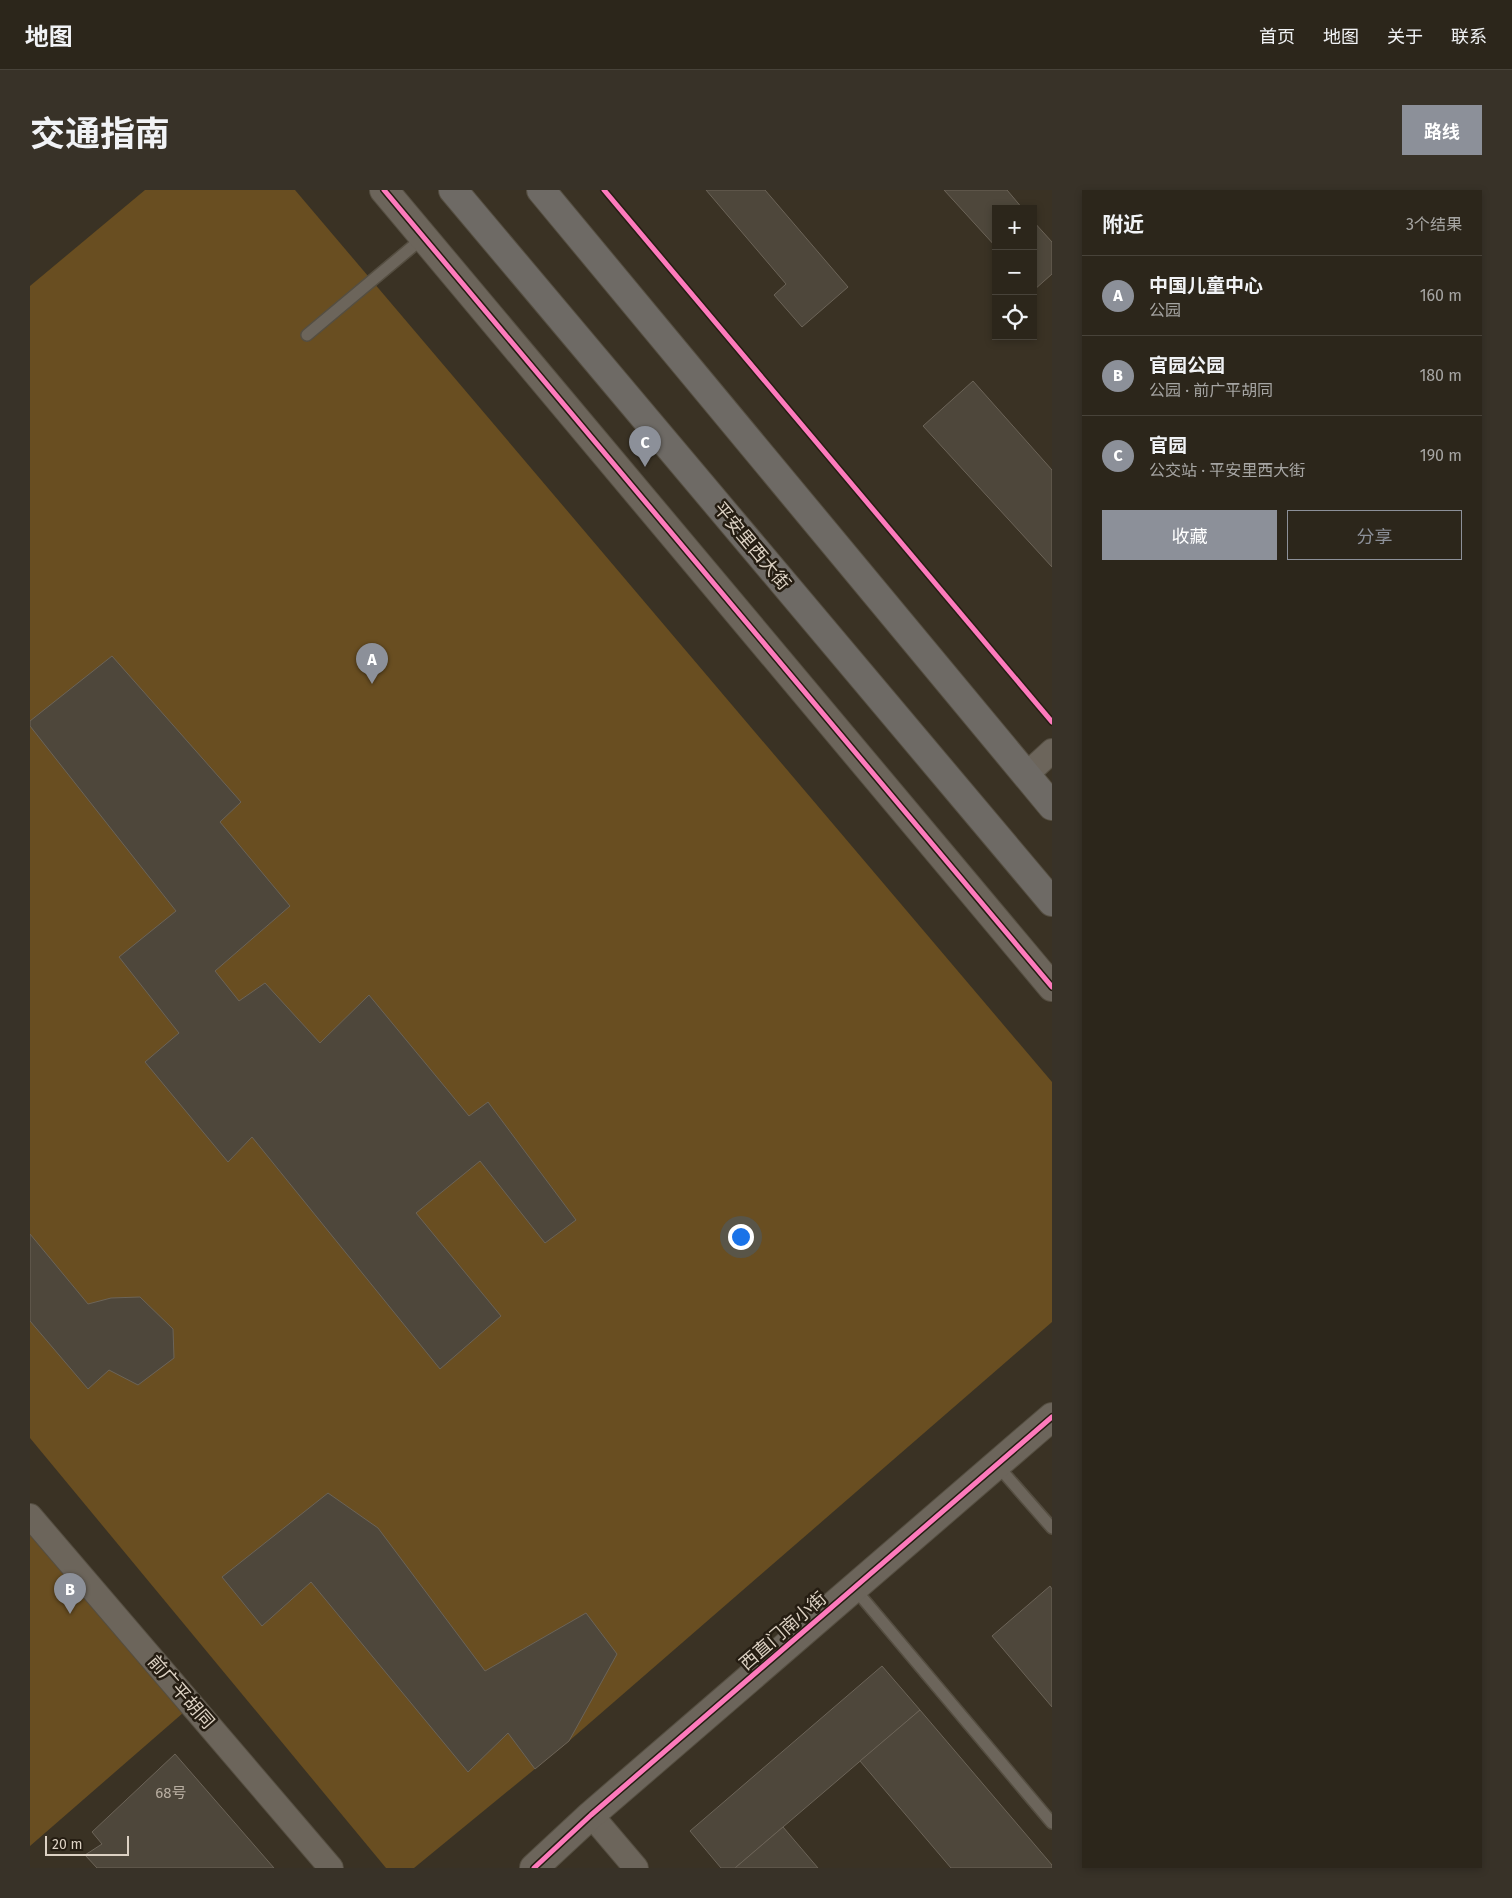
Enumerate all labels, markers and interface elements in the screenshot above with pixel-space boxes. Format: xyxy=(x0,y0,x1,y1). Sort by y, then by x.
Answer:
text: 地图 xyxy=(25,23,73,51)
text: 首页 xyxy=(1259,26,1295,48)
text: 地图 xyxy=(1323,26,1359,48)
text: 关于 xyxy=(1387,26,1423,48)
text: 联系 xyxy=(1451,26,1487,48)
button: 路线 xyxy=(1402,105,1482,155)
text: 交通指南 xyxy=(30,113,170,155)
map controls xyxy=(992,205,1037,340)
button: + xyxy=(992,205,1037,250)
text: 附近 xyxy=(1102,212,1144,238)
text: 3个结果 xyxy=(1406,215,1462,234)
button: − xyxy=(992,250,1037,295)
text: 中国儿童中心 xyxy=(1149,274,1263,297)
text: A xyxy=(1113,286,1123,305)
text: 160 m xyxy=(1420,286,1462,305)
button: locate xyxy=(992,295,1037,340)
text: 公园 xyxy=(1149,301,1181,320)
text: 官园公园 xyxy=(1149,354,1225,377)
text: B xyxy=(1113,366,1123,385)
text: 180 m xyxy=(1419,366,1462,385)
text: 公园 · 前广平胡同 xyxy=(1149,381,1273,400)
pin: C xyxy=(629,426,661,467)
text: 官园 xyxy=(1149,434,1187,457)
text: C xyxy=(1113,446,1123,465)
text: 190 m xyxy=(1420,446,1462,465)
text: 公交站 · 平安里西大街 xyxy=(1149,461,1305,480)
street label: 平安里西大街 xyxy=(709,498,795,594)
button: 收藏 xyxy=(1102,510,1277,560)
button: 分享 xyxy=(1287,510,1462,560)
pin: A xyxy=(356,643,388,684)
your location xyxy=(728,1224,754,1250)
pin: B xyxy=(54,1573,86,1614)
street label: 西直门南小街 xyxy=(735,1587,831,1675)
street label: 前广平胡同 xyxy=(143,1651,219,1733)
house number: 68号 xyxy=(155,1784,187,1802)
scale bar xyxy=(45,1833,129,1856)
text: 20 m xyxy=(52,1836,82,1853)

